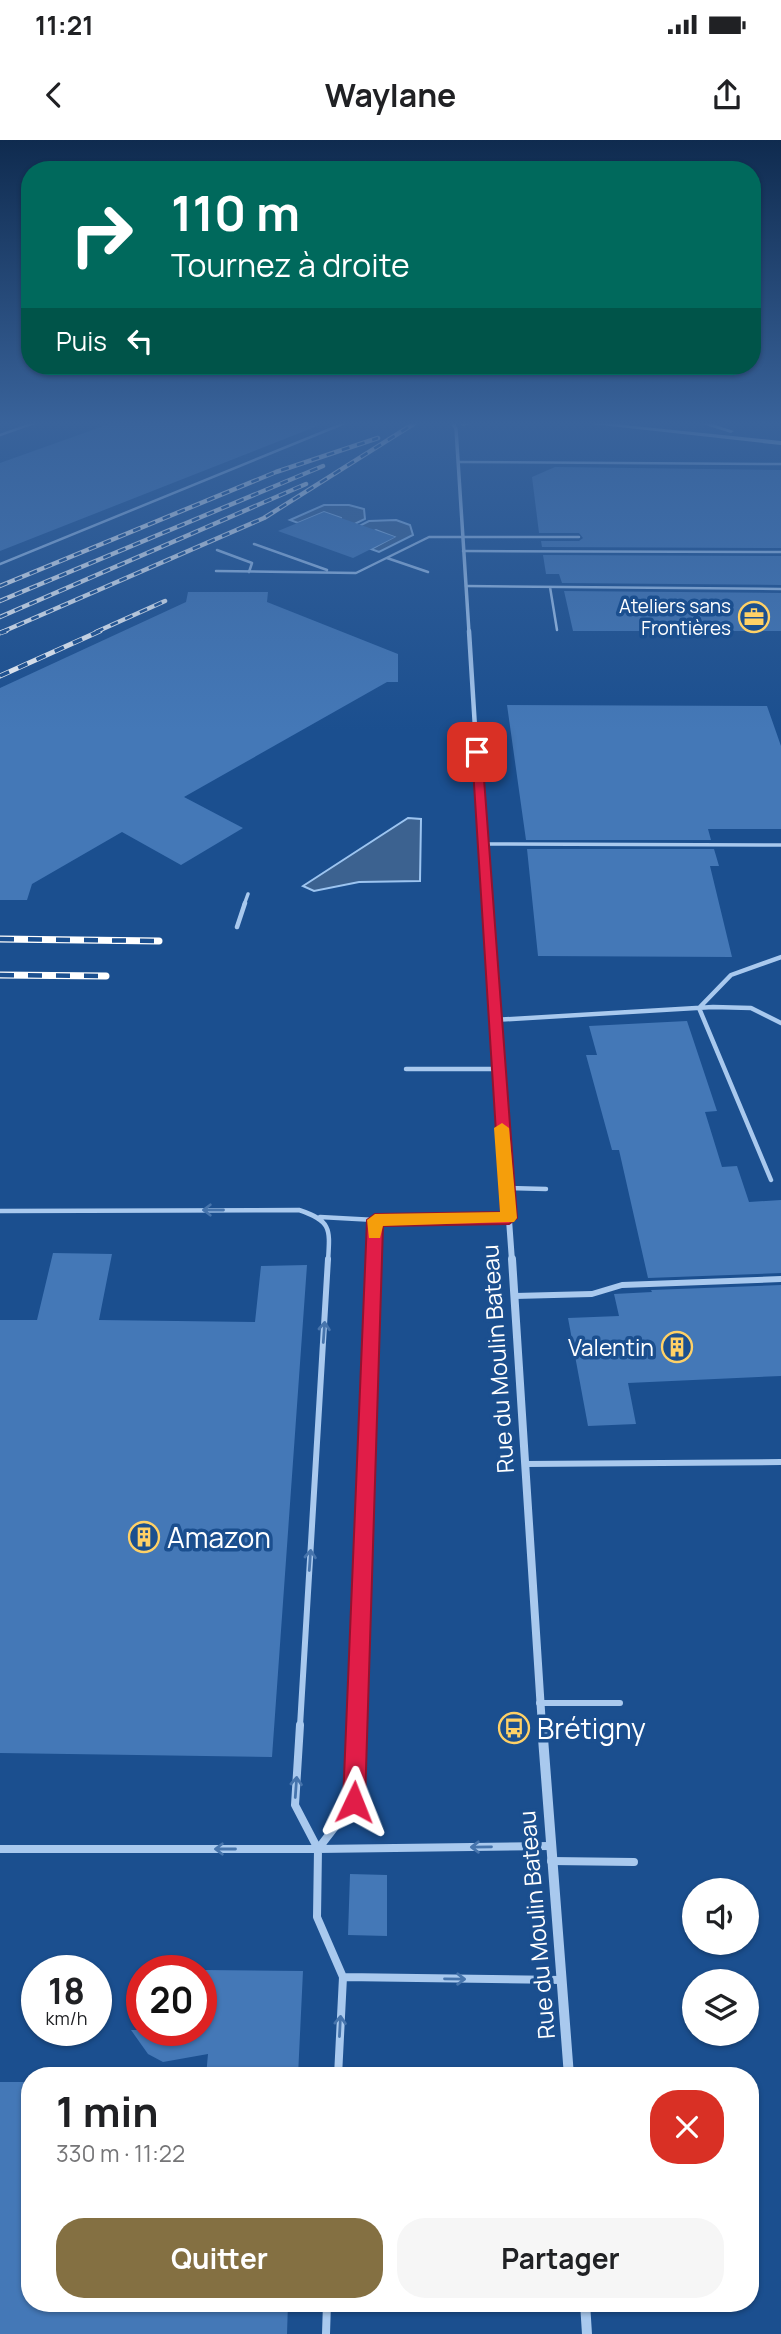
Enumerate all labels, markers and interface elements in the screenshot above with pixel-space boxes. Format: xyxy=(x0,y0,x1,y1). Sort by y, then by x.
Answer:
text: 11:21 xyxy=(35,7,94,43)
text: Waylane xyxy=(325,73,456,117)
icon: back xyxy=(35,76,73,114)
icon: share xyxy=(708,76,746,114)
text: 110 m xyxy=(171,179,300,246)
icon: right xyxy=(56,189,147,280)
text: Tournez à droite xyxy=(171,243,410,287)
icon: left xyxy=(121,322,159,360)
text: Puis xyxy=(56,323,107,359)
place label: Ateliers sans Frontières xyxy=(619,593,731,641)
office icon: Ateliers sans Frontières xyxy=(737,600,771,634)
pin xyxy=(447,722,507,782)
icon: arrive xyxy=(458,733,496,771)
one-way arrow xyxy=(201,1203,224,1217)
street label: Rue du Moulin Bateau xyxy=(473,1244,521,1474)
one-way arrow xyxy=(318,1322,331,1344)
building icon: Valentin xyxy=(660,1330,694,1364)
place label: Valentin xyxy=(568,1331,654,1363)
place label: Amazon xyxy=(167,1518,271,1556)
building icon: Amazon xyxy=(127,1520,161,1554)
one-way arrow xyxy=(304,1549,317,1571)
place label: Brétigny xyxy=(537,1709,646,1747)
bus stop icon: Brétigny xyxy=(497,1711,531,1745)
position arrow xyxy=(317,1765,391,1839)
one-way arrow xyxy=(290,1776,303,1798)
street label: Rue du Moulin Bateau xyxy=(510,1810,562,2040)
one-way arrow xyxy=(470,1840,493,1854)
one-way arrow xyxy=(214,1842,237,1856)
map controls xyxy=(682,1878,759,2046)
button: sound xyxy=(682,1878,759,1955)
speed limit sign: 20 xyxy=(126,1955,217,2046)
text: 18 xyxy=(48,1967,85,2015)
button: layers xyxy=(682,1969,759,2046)
one-way arrow xyxy=(443,1972,466,1986)
text: km/h xyxy=(46,2006,87,2030)
one-way arrow xyxy=(334,2015,347,2038)
text: 1 min xyxy=(56,2082,159,2140)
button: close xyxy=(650,2090,724,2164)
text: 330 m · 11:22 xyxy=(56,2137,185,2169)
button: Quitter xyxy=(56,2218,383,2298)
button: Partager xyxy=(397,2218,724,2298)

